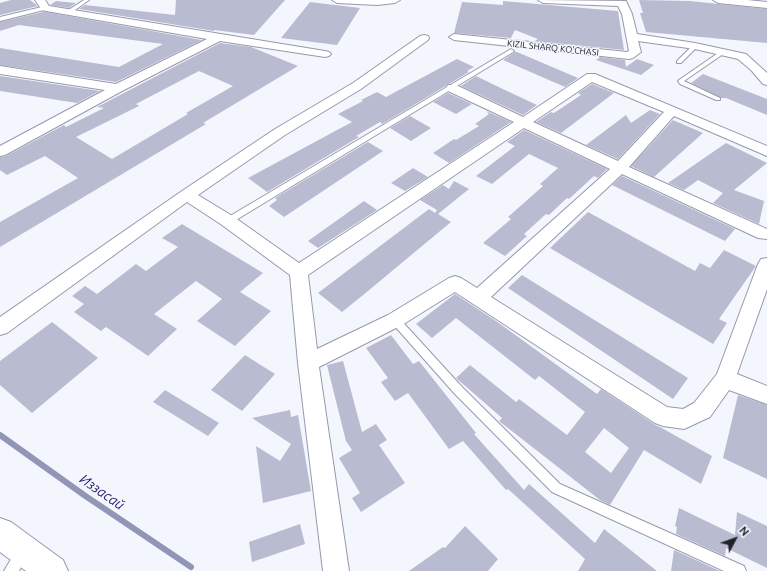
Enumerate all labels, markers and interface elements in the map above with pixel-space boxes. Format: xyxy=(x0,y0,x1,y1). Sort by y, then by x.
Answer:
street label: KIZIL SHARQ KO'CHASI xyxy=(507,38,599,58)
water label: Иззасай xyxy=(76,471,128,513)
north arrow xyxy=(715,519,755,559)
text: N xyxy=(737,524,751,538)

